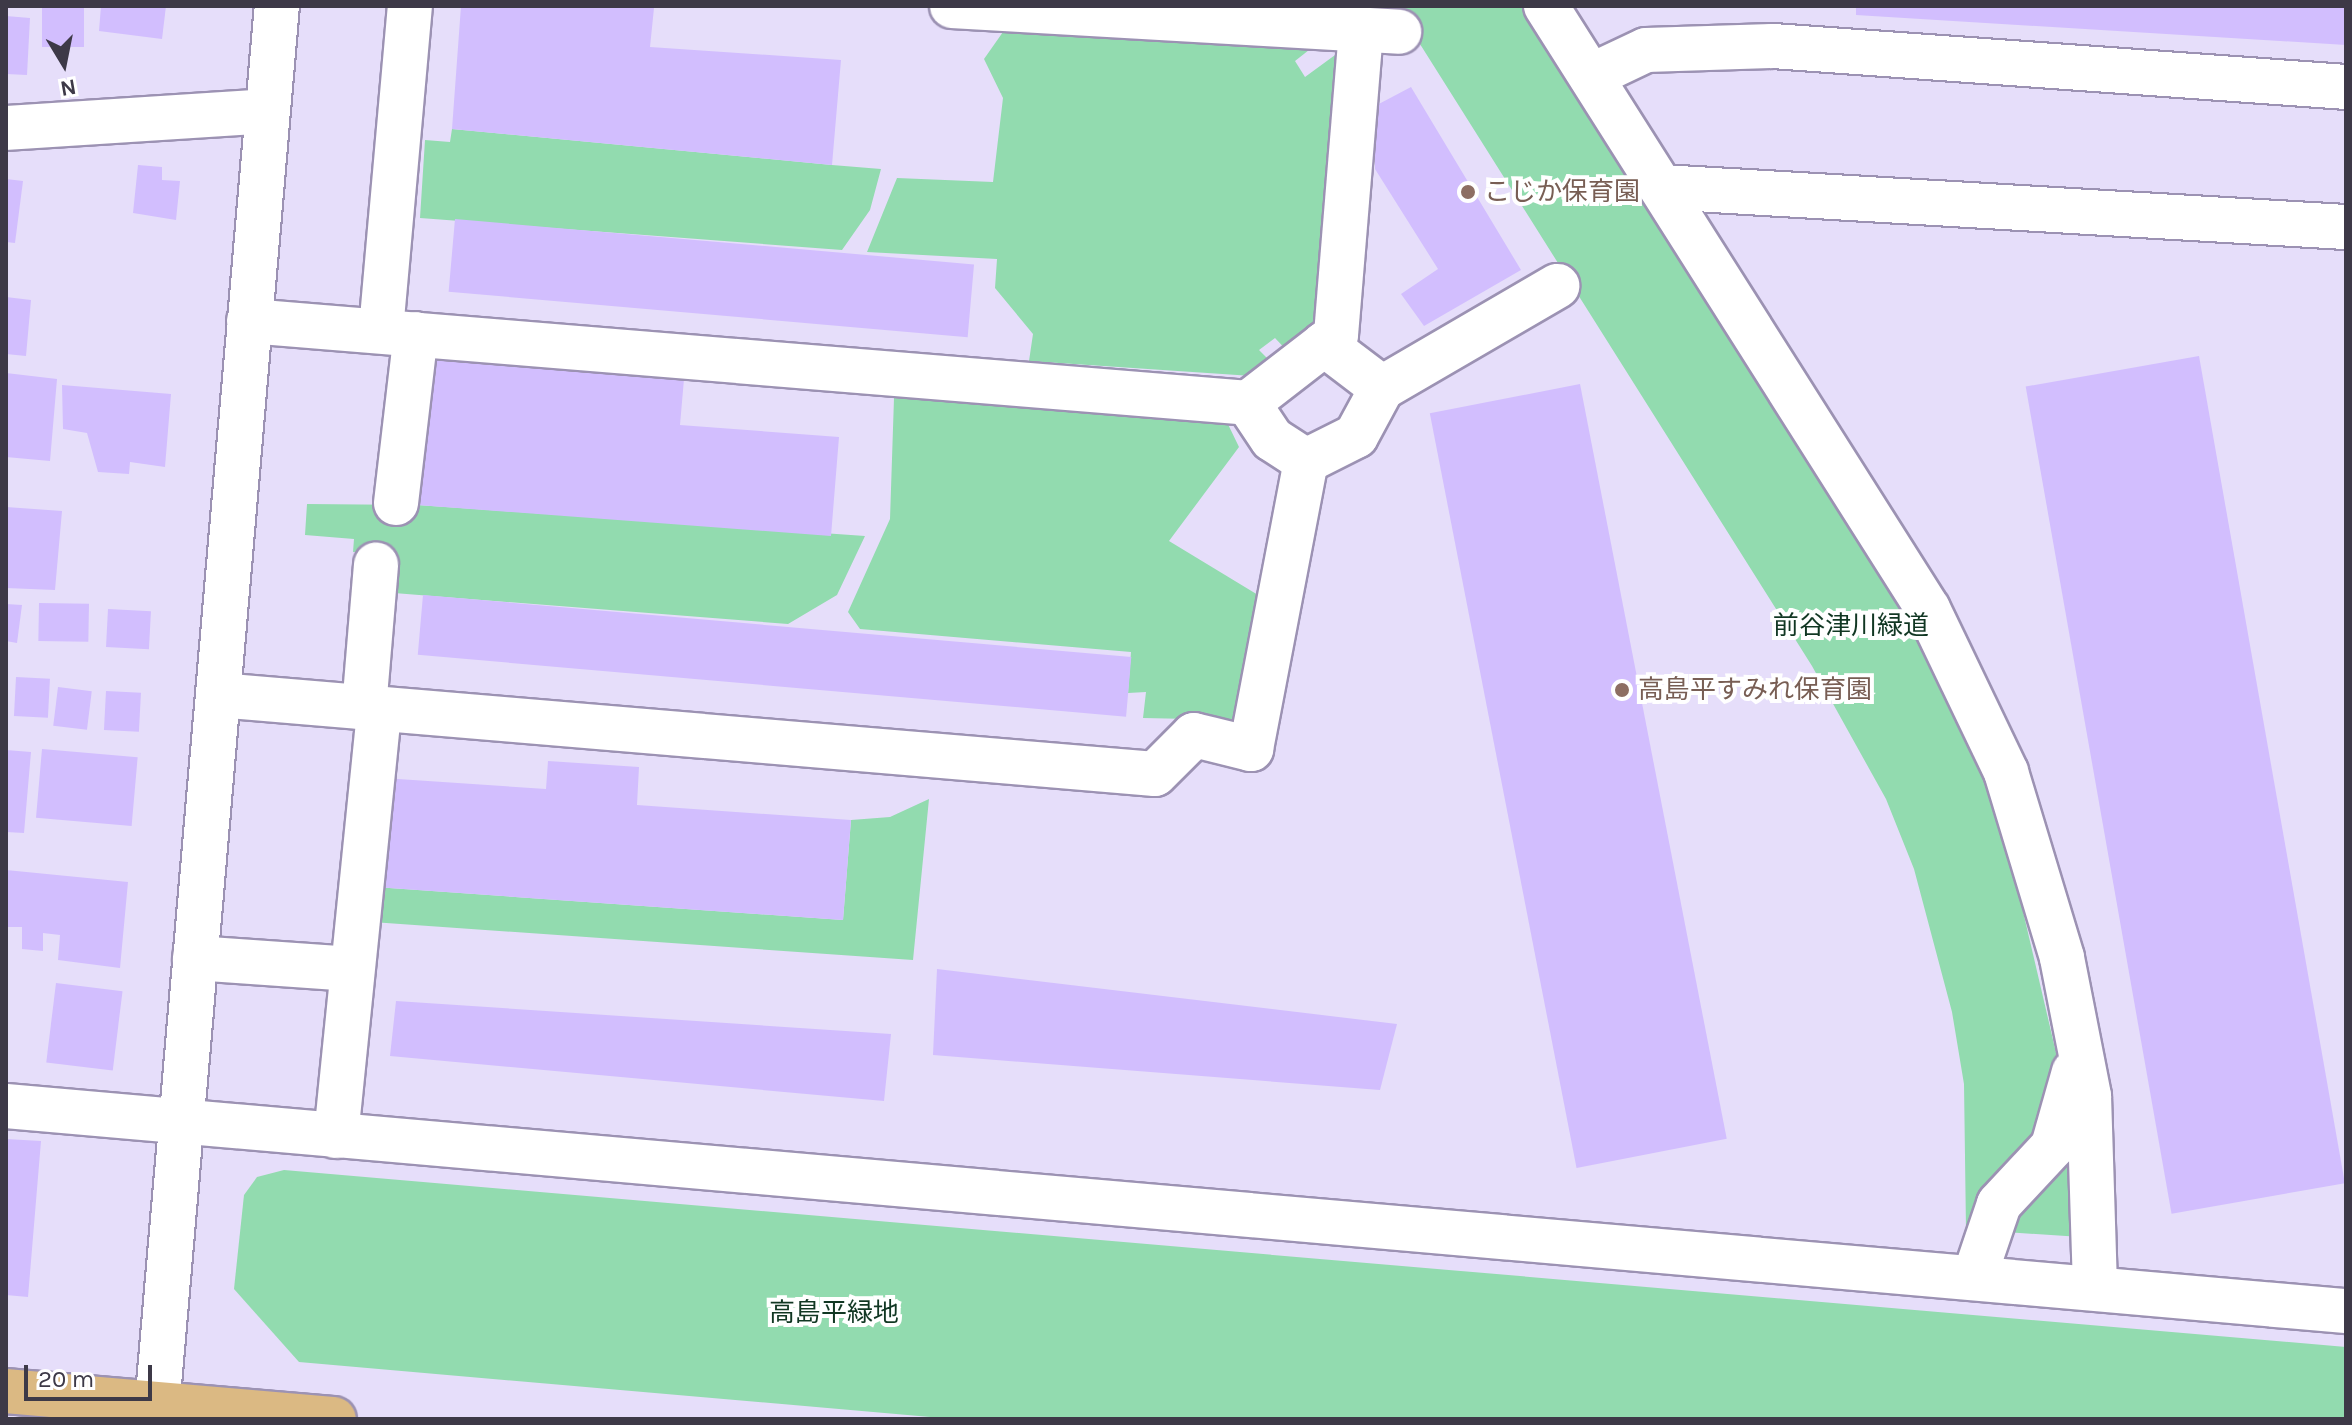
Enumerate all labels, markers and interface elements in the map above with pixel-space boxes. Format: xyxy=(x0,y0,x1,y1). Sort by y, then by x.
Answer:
north arrow xyxy=(24,24,104,104)
text: N xyxy=(58,73,78,102)
place label: こじか保育園 xyxy=(1484,176,1640,208)
marker: こじか保育園 xyxy=(1459,183,1477,201)
park label: 前谷津川緑道 xyxy=(1773,610,1929,642)
place label: 高島平すみれ保育園 xyxy=(1638,674,1872,706)
marker: 高島平すみれ保育園 xyxy=(1613,681,1631,699)
park label: 高島平緑地 xyxy=(769,1297,899,1329)
scale bar xyxy=(28,1349,156,1399)
text: 20 m xyxy=(38,1365,94,1393)

